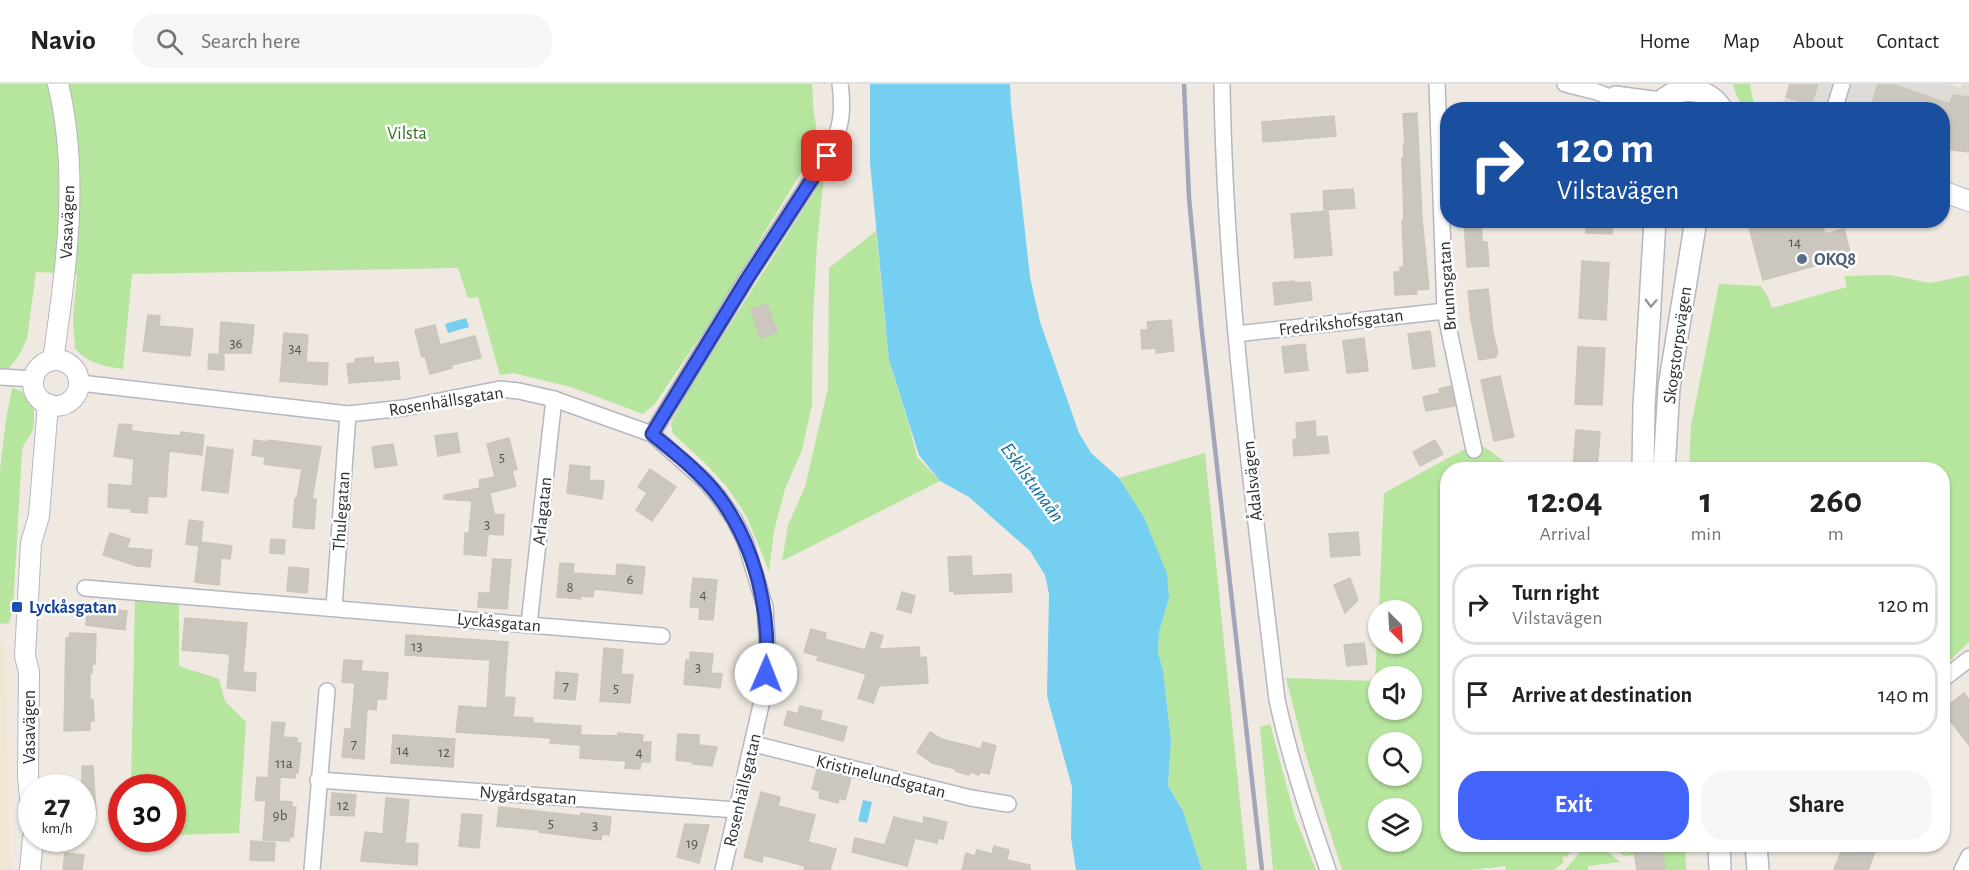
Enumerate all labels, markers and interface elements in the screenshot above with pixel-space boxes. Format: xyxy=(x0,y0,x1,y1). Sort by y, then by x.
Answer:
search box xyxy=(132,14,552,68)
icon: search xyxy=(153,25,186,58)
text: Navio xyxy=(30,27,96,55)
text: Search here xyxy=(201,30,300,52)
text: Home xyxy=(1639,31,1690,52)
text: Map xyxy=(1723,31,1760,52)
text: About xyxy=(1793,31,1843,52)
text: Contact xyxy=(1876,31,1939,52)
park label: Vilsta xyxy=(387,125,427,143)
icon: right xyxy=(1458,126,1536,204)
text: 120 m xyxy=(1557,128,1654,170)
pin xyxy=(801,130,852,181)
icon: arrive xyxy=(810,139,843,172)
text: Vilstavägen xyxy=(1557,177,1679,204)
street label: Vasavägen xyxy=(58,185,78,259)
house number: 14 xyxy=(1789,235,1801,250)
street label: Brunnsgatan xyxy=(1436,241,1460,331)
place label: OKQ8 xyxy=(1814,251,1856,269)
marker: OKQ8 xyxy=(1795,252,1809,266)
street label: Skogstorpsvägen xyxy=(1661,285,1695,405)
one-way arrow xyxy=(1645,299,1657,308)
street label: Fredrikshofsgatan xyxy=(1278,306,1405,340)
house number: 36 xyxy=(229,336,243,351)
house number: 34 xyxy=(288,341,302,356)
street label: Rosenhällsgatan xyxy=(388,384,505,420)
water label: Eskilstunaån xyxy=(997,439,1068,526)
street label: Ådalsvägen xyxy=(1237,440,1266,522)
house number: 5 xyxy=(499,450,505,465)
street label: Thulegatan xyxy=(330,471,354,551)
street label: Arlagatan xyxy=(530,476,556,546)
text: 12:04 xyxy=(1528,483,1603,519)
text: 1 xyxy=(1699,483,1712,519)
text: 260 xyxy=(1809,483,1862,519)
house number: 3 xyxy=(484,517,490,532)
text: Arrival xyxy=(1539,524,1591,544)
text: min xyxy=(1690,524,1722,544)
text: m xyxy=(1828,524,1844,544)
house number: 6 xyxy=(626,572,634,587)
house number: 8 xyxy=(566,580,574,595)
text: Turn right xyxy=(1512,582,1599,604)
house number: 4 xyxy=(699,587,707,602)
icon: right xyxy=(1461,588,1494,621)
text: 120 m xyxy=(1879,594,1929,616)
place label: Lyckåsgatan xyxy=(29,599,117,617)
marker: Lyckåsgatan xyxy=(10,600,24,614)
north arrow xyxy=(1368,600,1422,654)
map controls xyxy=(1368,600,1422,852)
text: Vilstavägen xyxy=(1512,608,1602,628)
street label: Lyckåsgatan xyxy=(456,610,542,636)
house number: 13 xyxy=(411,639,423,654)
position arrow xyxy=(734,642,798,706)
house number: 3 xyxy=(695,660,701,675)
button: sound xyxy=(1368,666,1422,720)
icon: arrive xyxy=(1461,678,1494,711)
house number: 7 xyxy=(563,679,569,694)
house number: 5 xyxy=(613,681,619,696)
text: Arrive at destination xyxy=(1512,684,1692,706)
text: 140 m xyxy=(1878,684,1929,706)
street label: Vasavägen xyxy=(21,690,39,764)
street label: Rosenhällsgatan xyxy=(721,732,765,849)
button: search xyxy=(1368,732,1422,786)
house number: 7 xyxy=(351,737,357,752)
house number: 14 xyxy=(397,743,409,758)
house number: 12 xyxy=(438,745,450,760)
house number: 4 xyxy=(635,745,643,760)
street label: Kristinelundsgatan xyxy=(814,752,947,802)
house number: 11a xyxy=(275,756,293,771)
button: Exit xyxy=(1458,771,1689,840)
button: Share xyxy=(1701,771,1932,840)
speed limit sign: 30 xyxy=(108,774,186,852)
street label: Nygårdsgatan xyxy=(479,784,577,808)
text: 27 xyxy=(43,791,71,821)
house number: 12 xyxy=(337,798,349,813)
button: layers xyxy=(1368,798,1422,852)
house number: 9b xyxy=(273,808,288,823)
house number: 5 xyxy=(548,816,554,831)
house number: 3 xyxy=(592,818,598,833)
text: km/h xyxy=(42,821,72,836)
house number: 19 xyxy=(686,836,698,851)

